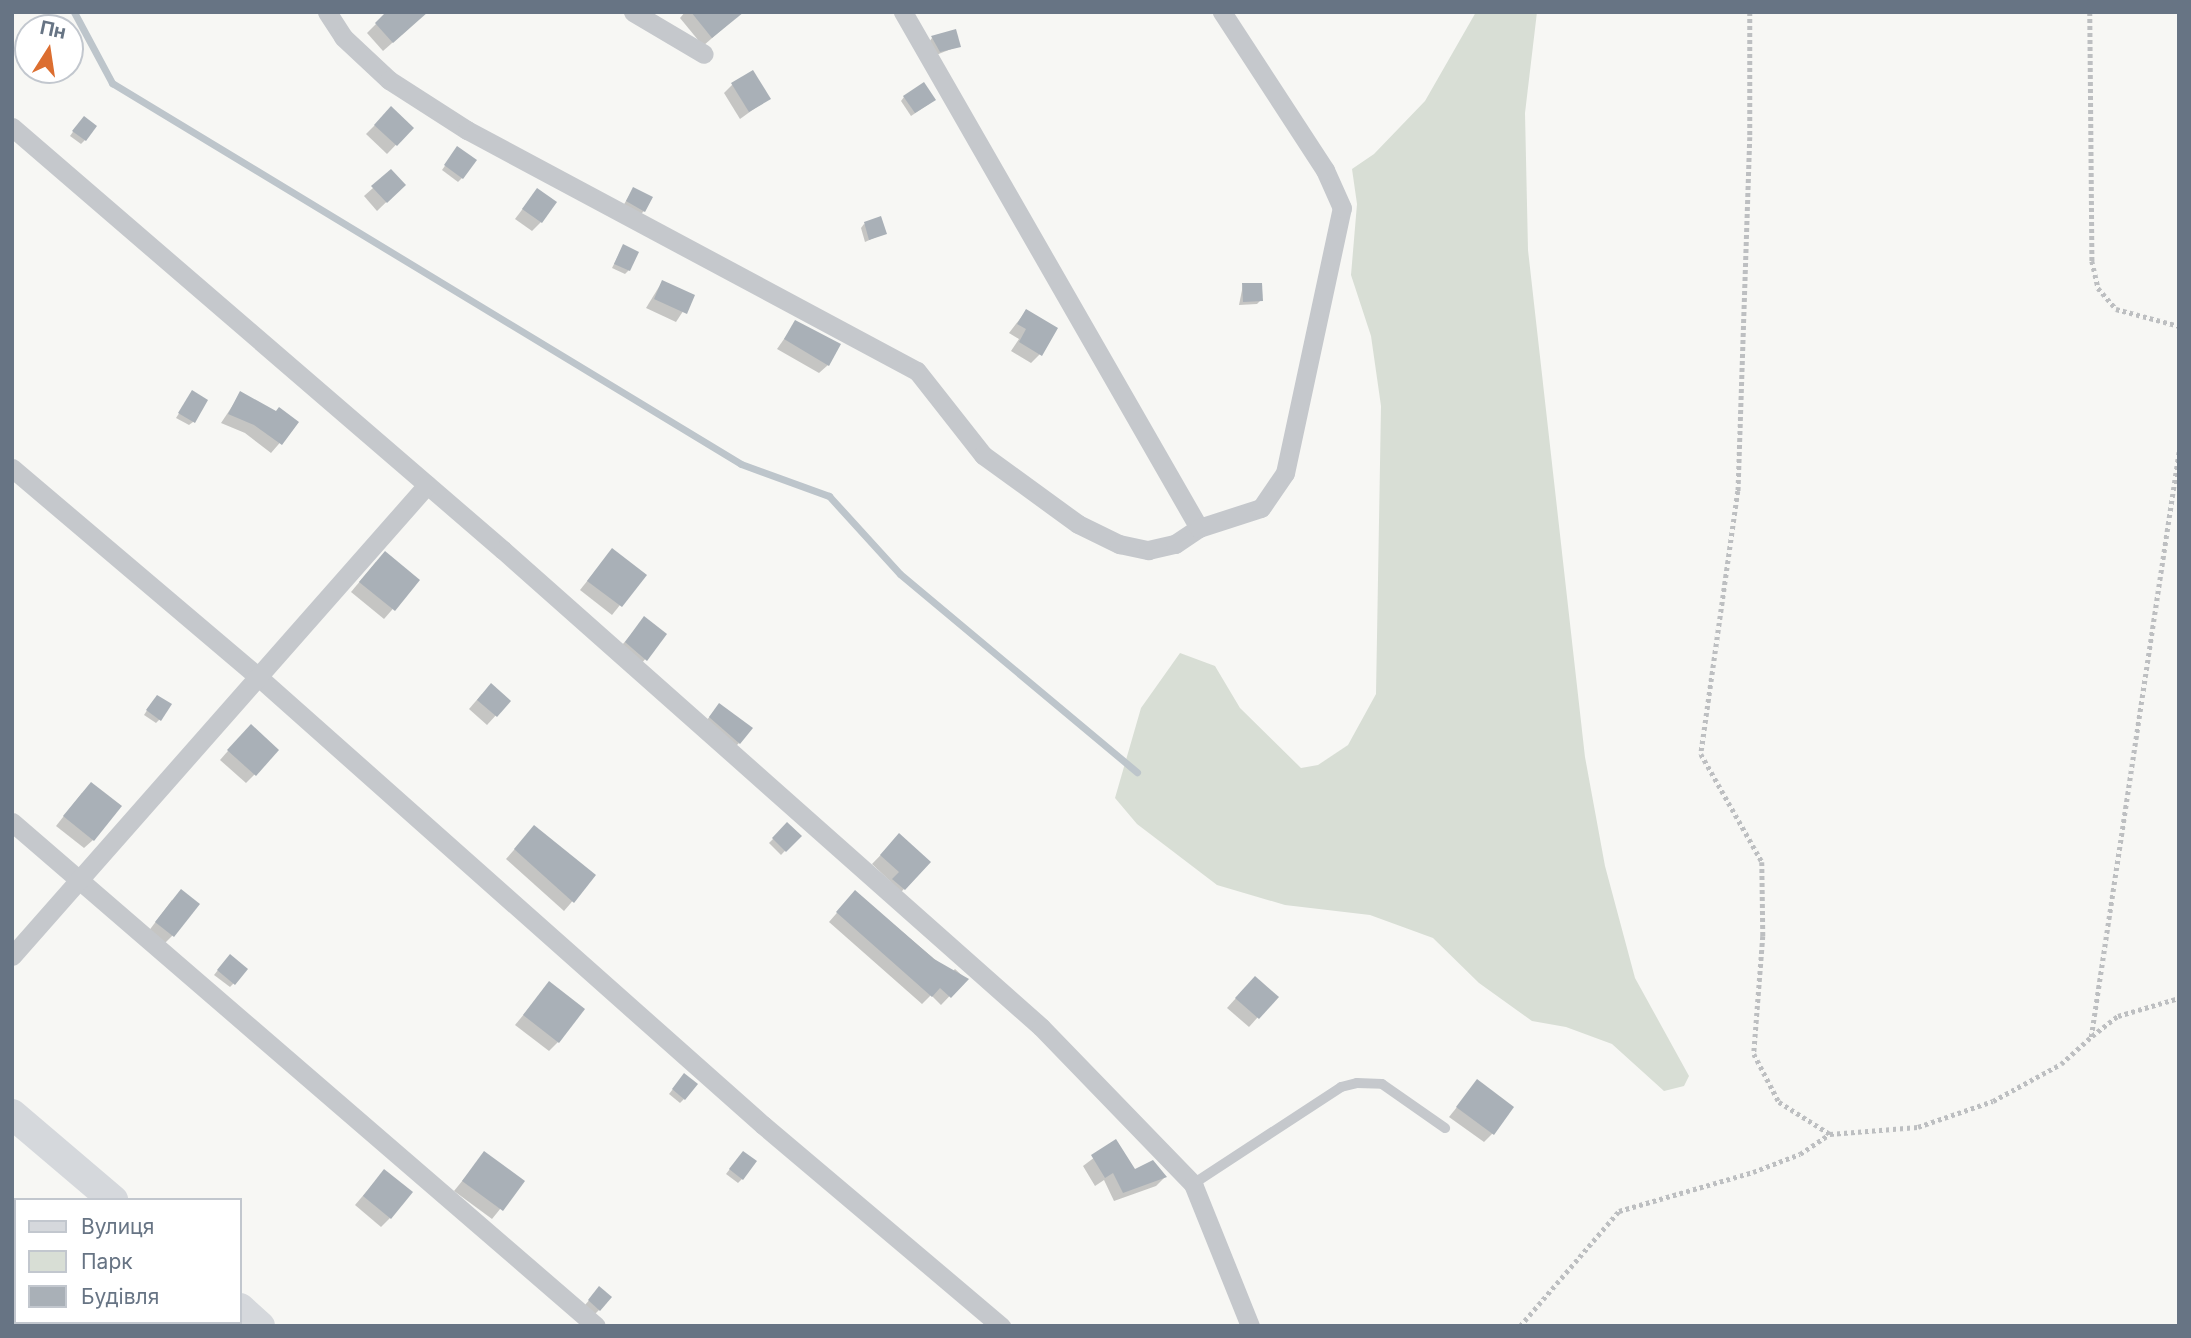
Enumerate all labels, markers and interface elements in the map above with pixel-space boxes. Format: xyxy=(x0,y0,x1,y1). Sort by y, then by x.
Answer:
north arrow xyxy=(14,14,84,84)
text: Пн xyxy=(38,16,68,44)
legend xyxy=(14,1198,242,1324)
text: Вулиця xyxy=(81,1214,154,1239)
text: Парк xyxy=(81,1249,133,1274)
text: Будівля xyxy=(81,1284,159,1309)

